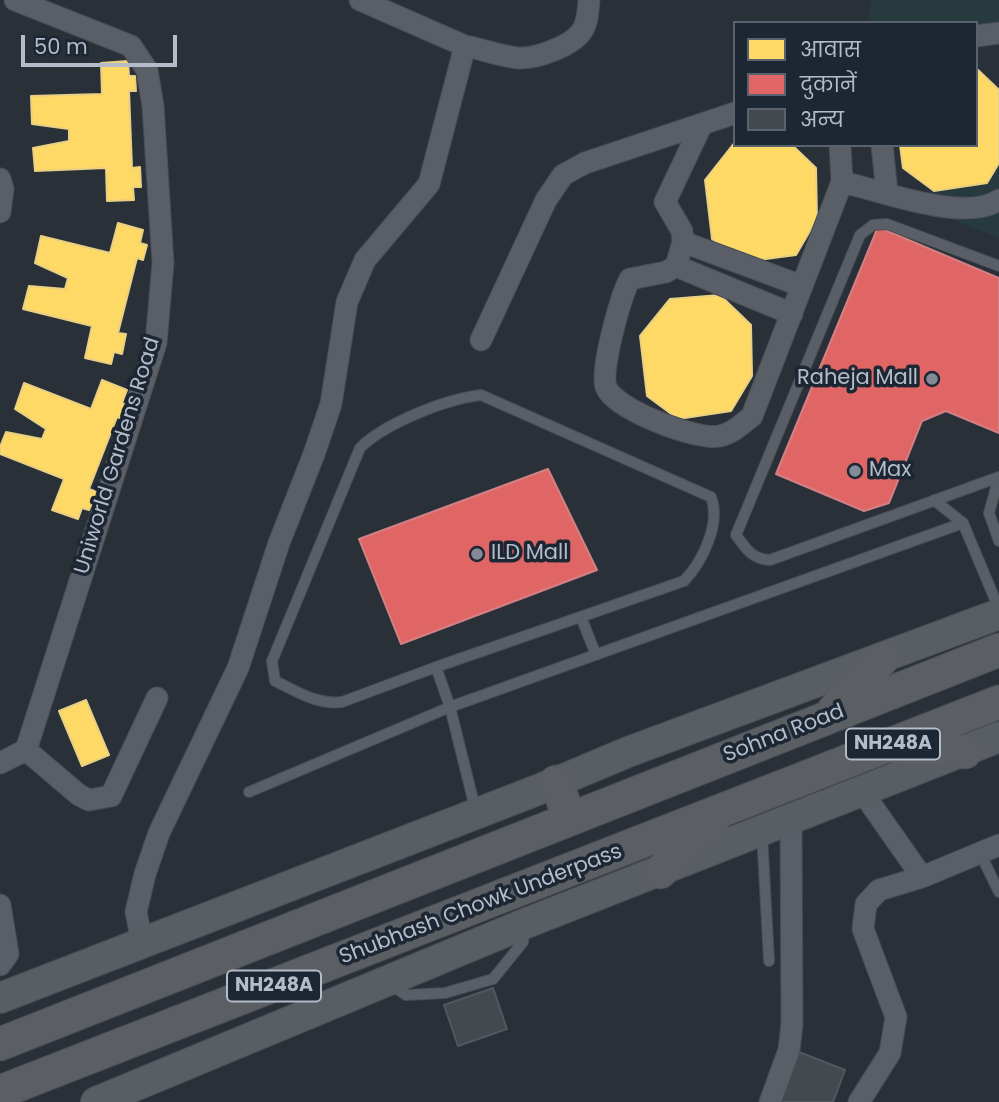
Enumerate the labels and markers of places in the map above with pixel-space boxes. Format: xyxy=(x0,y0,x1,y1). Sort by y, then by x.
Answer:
place label: Raheja Mall xyxy=(797,366,918,392)
marker: Raheja Mall xyxy=(924,371,940,387)
place label: Max xyxy=(869,458,911,484)
marker: Max xyxy=(847,463,863,479)
place label: ILD Mall xyxy=(491,541,568,567)
marker: ILD Mall xyxy=(469,546,485,562)

